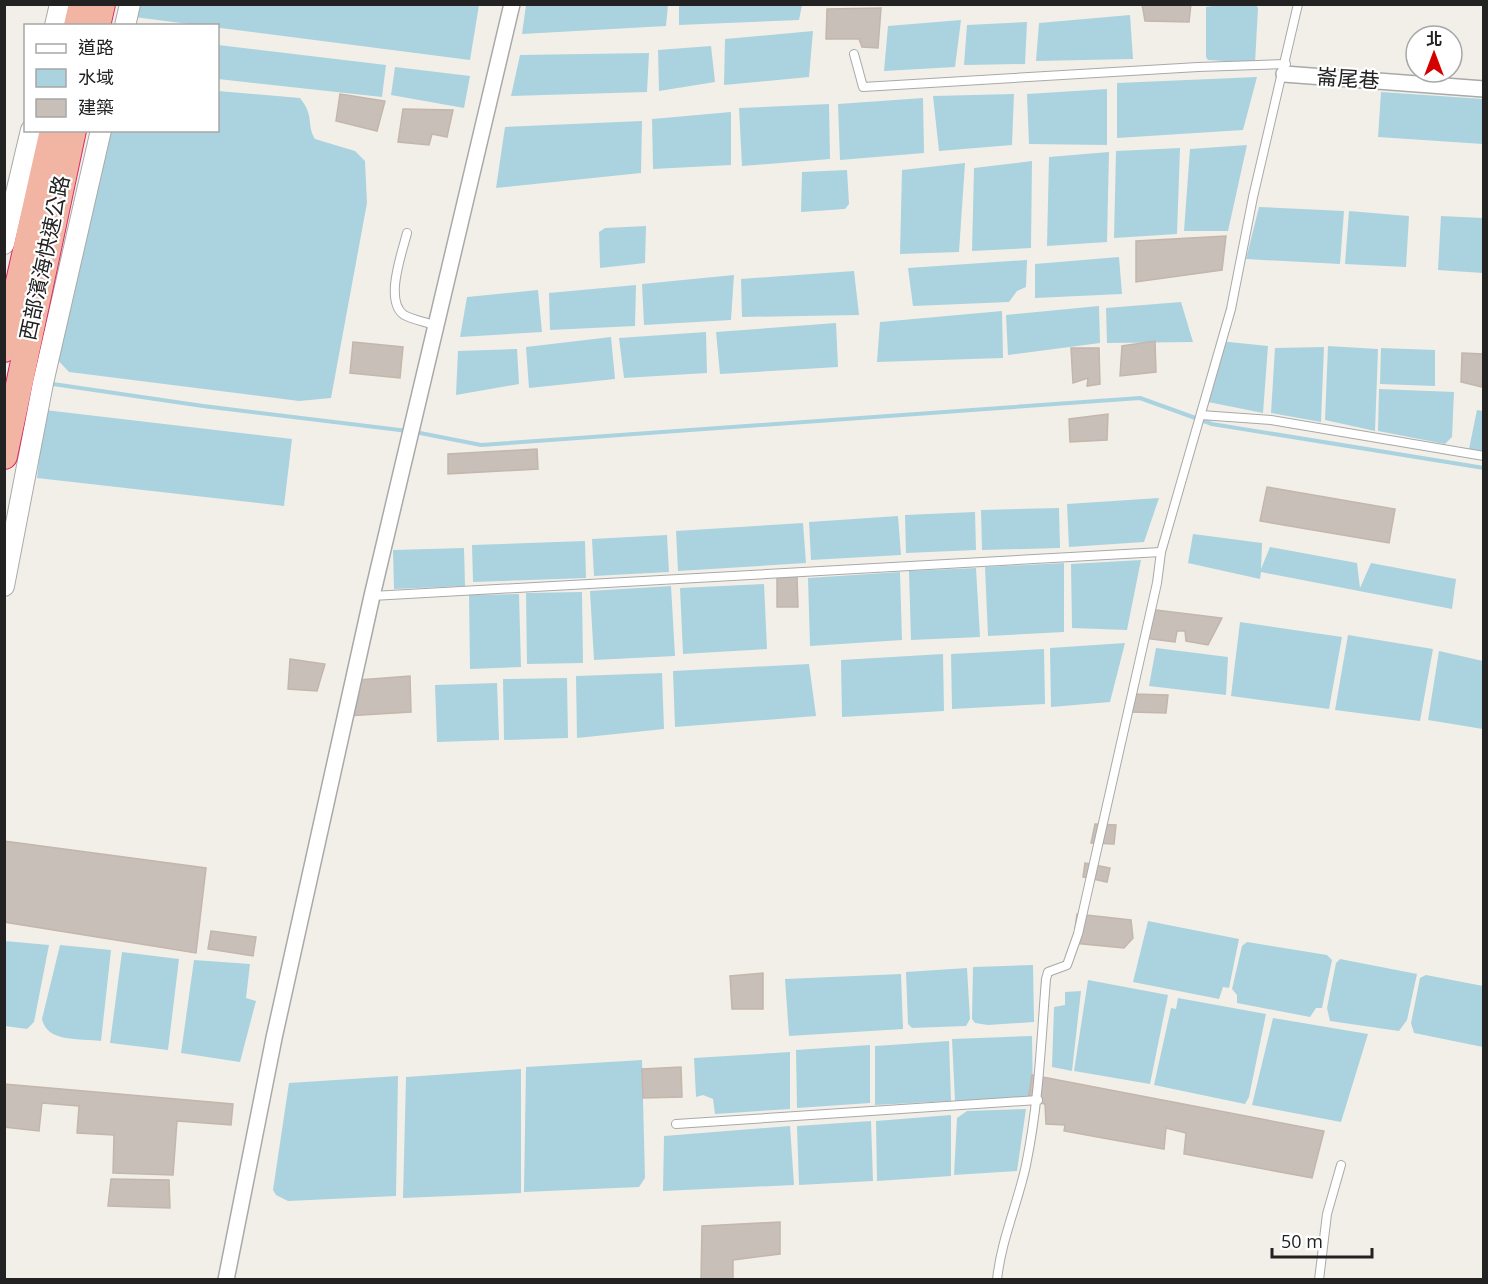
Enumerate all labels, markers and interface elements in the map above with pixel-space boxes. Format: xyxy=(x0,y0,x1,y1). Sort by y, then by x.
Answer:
legend xyxy=(24,24,219,132)
north arrow xyxy=(1404,24,1464,84)
text: 北 xyxy=(1426,28,1442,50)
text: 道路 xyxy=(78,35,114,59)
street label: 崙尾巷 xyxy=(1316,62,1380,94)
text: 水域 xyxy=(78,65,114,89)
text: 建築 xyxy=(78,95,114,119)
street label: 西部濱海快速公路 xyxy=(13,173,75,343)
scale bar xyxy=(1272,1221,1372,1259)
text: 50 m xyxy=(1281,1229,1323,1253)

